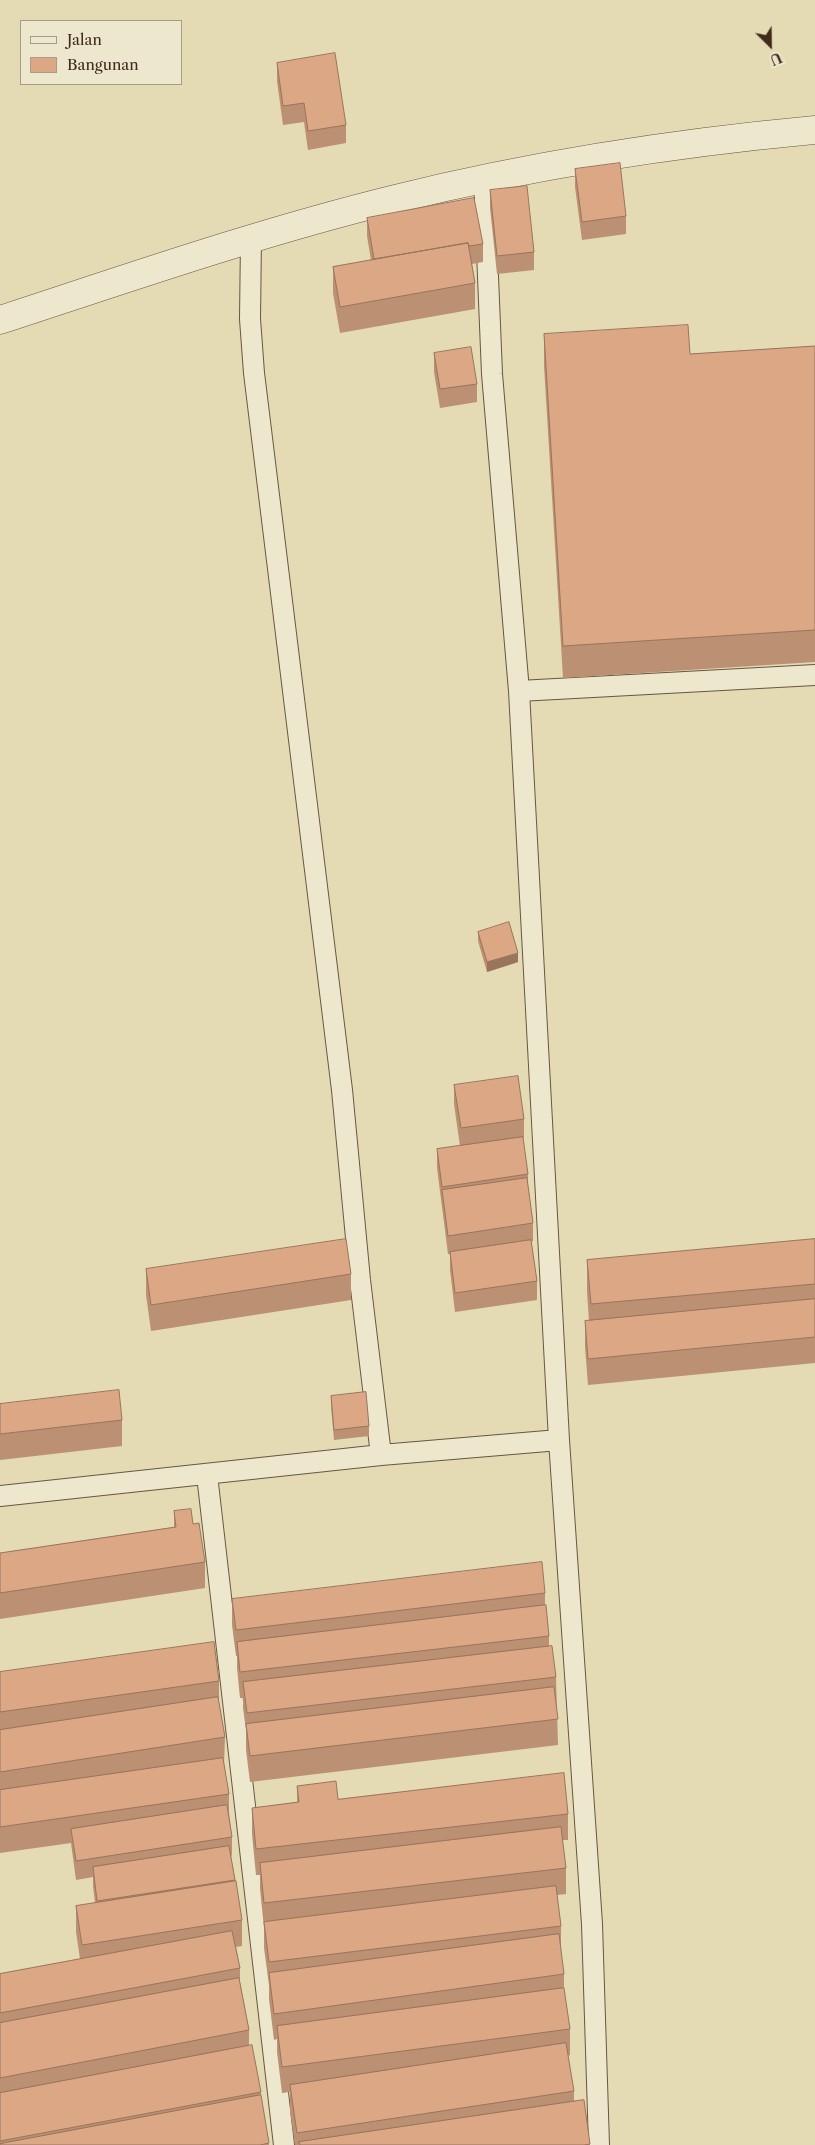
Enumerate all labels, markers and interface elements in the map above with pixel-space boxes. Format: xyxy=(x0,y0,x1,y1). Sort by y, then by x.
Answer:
legend xyxy=(20,20,182,85)
north arrow xyxy=(745,20,795,70)
text: Jalan xyxy=(67,30,102,49)
text: U xyxy=(767,48,785,69)
text: Bangunan xyxy=(67,55,139,74)

